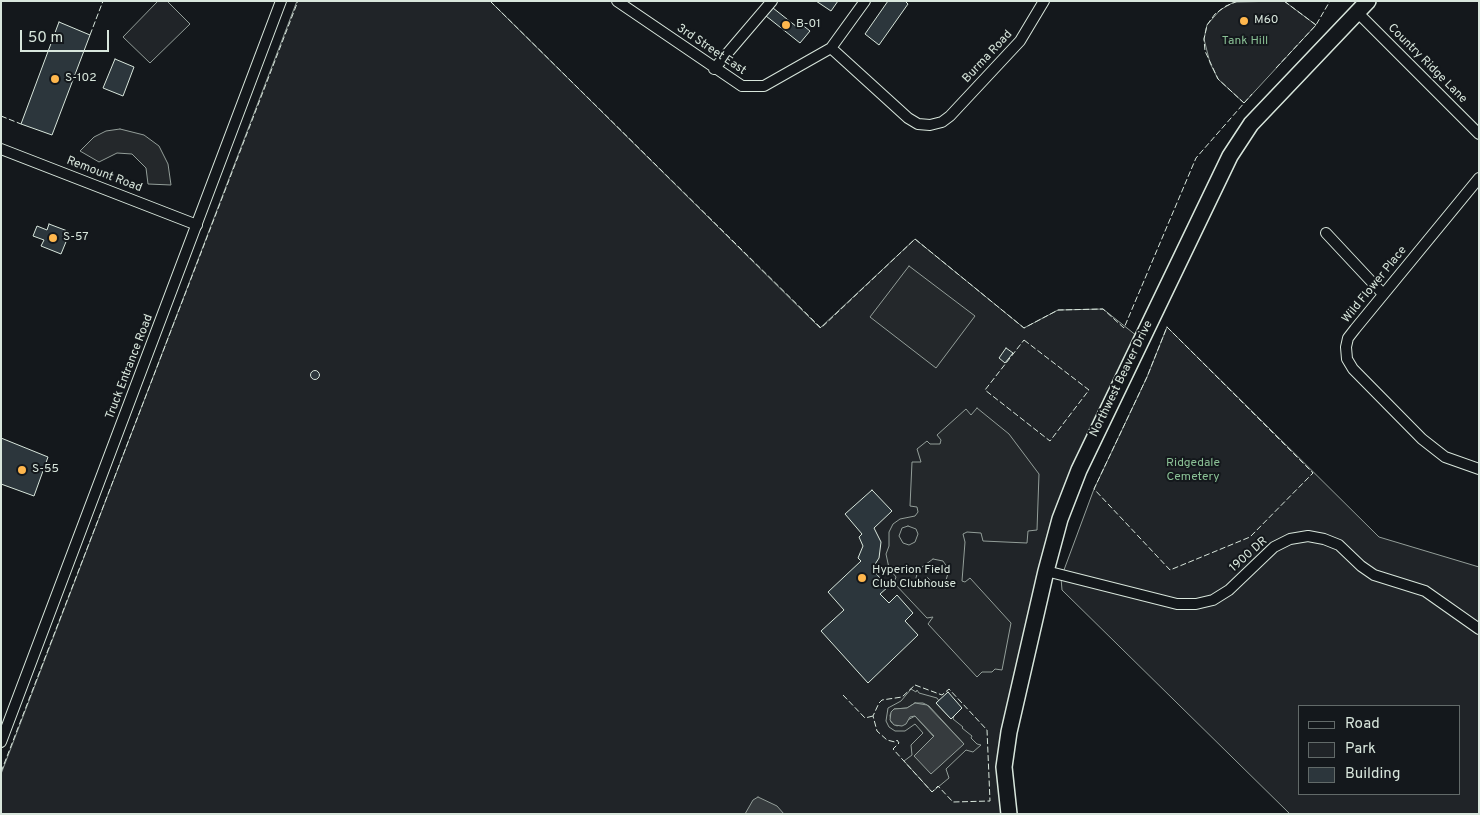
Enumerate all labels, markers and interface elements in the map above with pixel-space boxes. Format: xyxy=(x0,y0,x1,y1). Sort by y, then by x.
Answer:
place label: M60 xyxy=(1254,14,1279,28)
marker: M60 xyxy=(1238,15,1250,27)
place label: B-01 xyxy=(796,18,821,32)
marker: B-01 xyxy=(780,19,792,31)
scale bar xyxy=(22,20,111,52)
street label: Country Ridge Lane xyxy=(1384,21,1470,107)
street label: 3rd Street East xyxy=(674,22,748,78)
street label: Burma Road xyxy=(960,28,1016,86)
text: 50 m xyxy=(28,29,63,48)
park label: Tank Hill xyxy=(1222,35,1268,49)
place label: S-102 xyxy=(65,72,96,86)
marker: S-102 xyxy=(49,73,61,85)
street label: Remount Road xyxy=(64,154,144,196)
place label: S-57 xyxy=(63,231,89,245)
marker: S-57 xyxy=(47,232,59,244)
street label: Wild Flower Place xyxy=(1340,244,1410,326)
street label: Truck Entrance Road xyxy=(103,313,157,421)
street label: Northwest Beaver Drive xyxy=(1088,318,1156,440)
park label: Ridgedale Cemetery xyxy=(1166,457,1220,485)
place label: S-55 xyxy=(32,463,59,477)
marker: S-55 xyxy=(16,464,28,476)
street label: 1900 DR xyxy=(1227,534,1271,576)
place label: Hyperion Field Club Clubhouse xyxy=(872,564,956,592)
marker: Hyperion Field Club Clubhouse xyxy=(856,572,868,584)
legend xyxy=(1298,705,1460,795)
text: Road xyxy=(1345,715,1380,734)
text: Park xyxy=(1345,740,1376,759)
text: Building xyxy=(1345,765,1400,784)

